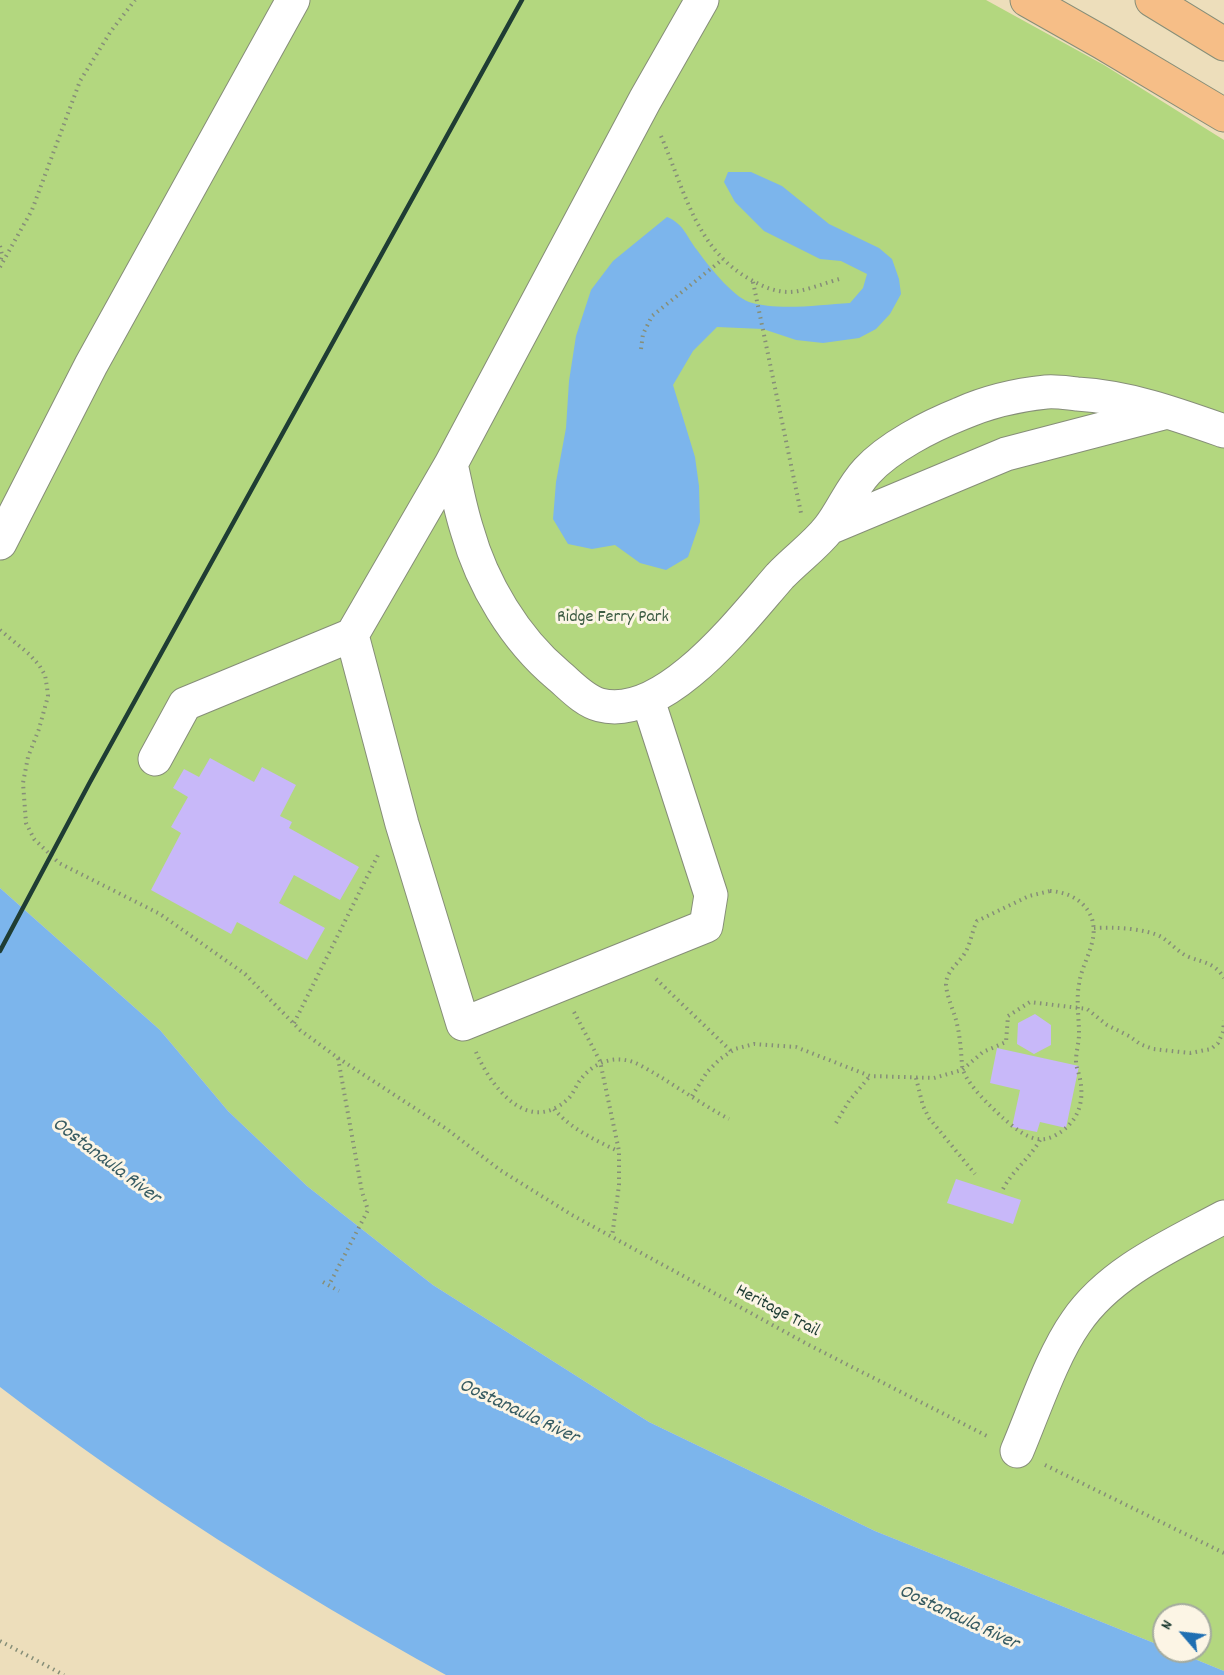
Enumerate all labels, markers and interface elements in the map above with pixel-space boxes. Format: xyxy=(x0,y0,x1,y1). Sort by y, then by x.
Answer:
park label: Ridge Ferry Park xyxy=(557,608,669,630)
water label: Oostanaula River xyxy=(46,1113,164,1211)
street label: Heritage Trail xyxy=(731,1281,823,1343)
water label: Oostanaula River xyxy=(454,1375,582,1451)
water label: Oostanaula River xyxy=(894,1581,1022,1657)
north arrow xyxy=(1152,1603,1212,1663)
text: N xyxy=(1155,1616,1179,1634)

